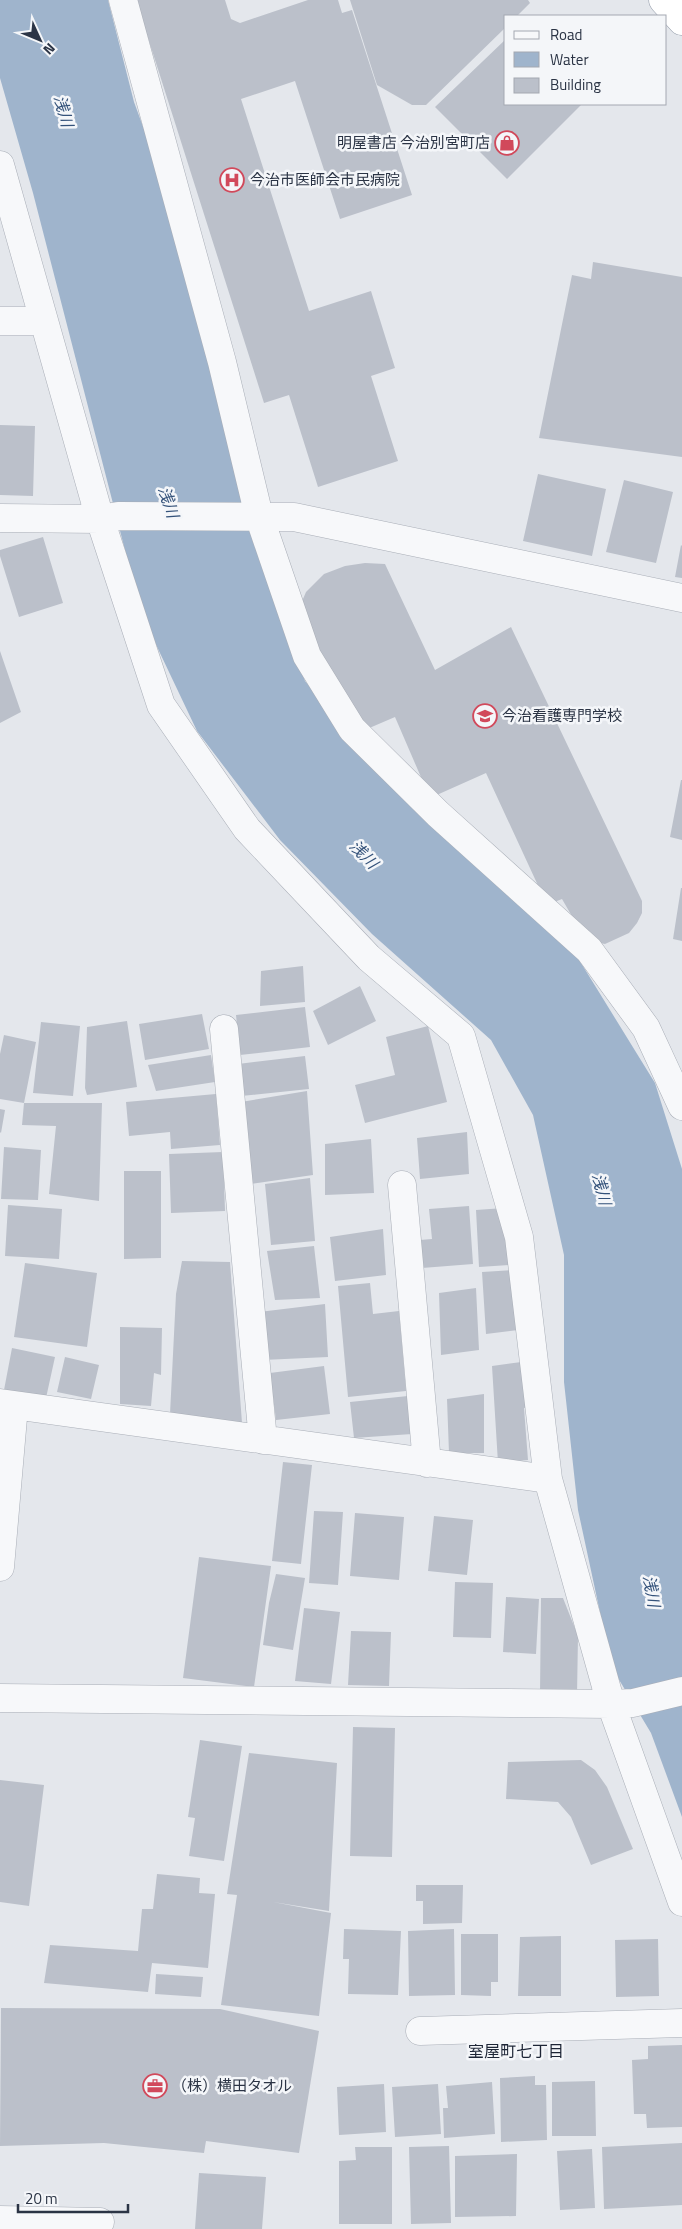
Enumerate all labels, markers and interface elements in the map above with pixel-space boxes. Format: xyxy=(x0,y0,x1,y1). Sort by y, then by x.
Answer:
north arrow xyxy=(15,15,65,65)
legend xyxy=(504,15,667,105)
text: Road xyxy=(550,23,582,46)
text: N xyxy=(39,39,61,60)
text: Water xyxy=(550,48,589,71)
text: Building xyxy=(550,73,601,96)
water label: 浅川 xyxy=(48,92,80,131)
shop icon: 明屋書店 今治別宮町店 xyxy=(494,130,520,156)
place label: 明屋書店 今治別宮町店 xyxy=(337,131,490,154)
hospital icon: 今治市医師会市民病院 xyxy=(219,167,245,193)
place label: 今治市医師会市民病院 xyxy=(250,168,400,191)
water label: 浅川 xyxy=(153,483,186,523)
school or university icon: 今治看護専門学校 xyxy=(472,703,498,729)
place label: 今治看護専門学校 xyxy=(502,704,622,727)
water label: 浅川 xyxy=(344,834,385,875)
water label: 浅川 xyxy=(586,1171,618,1209)
water label: 浅川 xyxy=(637,1573,667,1611)
district label: 室屋町七丁目 xyxy=(468,2039,564,2063)
office icon: （株）横田タオル xyxy=(142,2073,168,2099)
place label: （株）横田タオル xyxy=(172,2074,292,2097)
scale bar xyxy=(18,2182,128,2214)
text: 20 m xyxy=(25,2187,58,2210)

